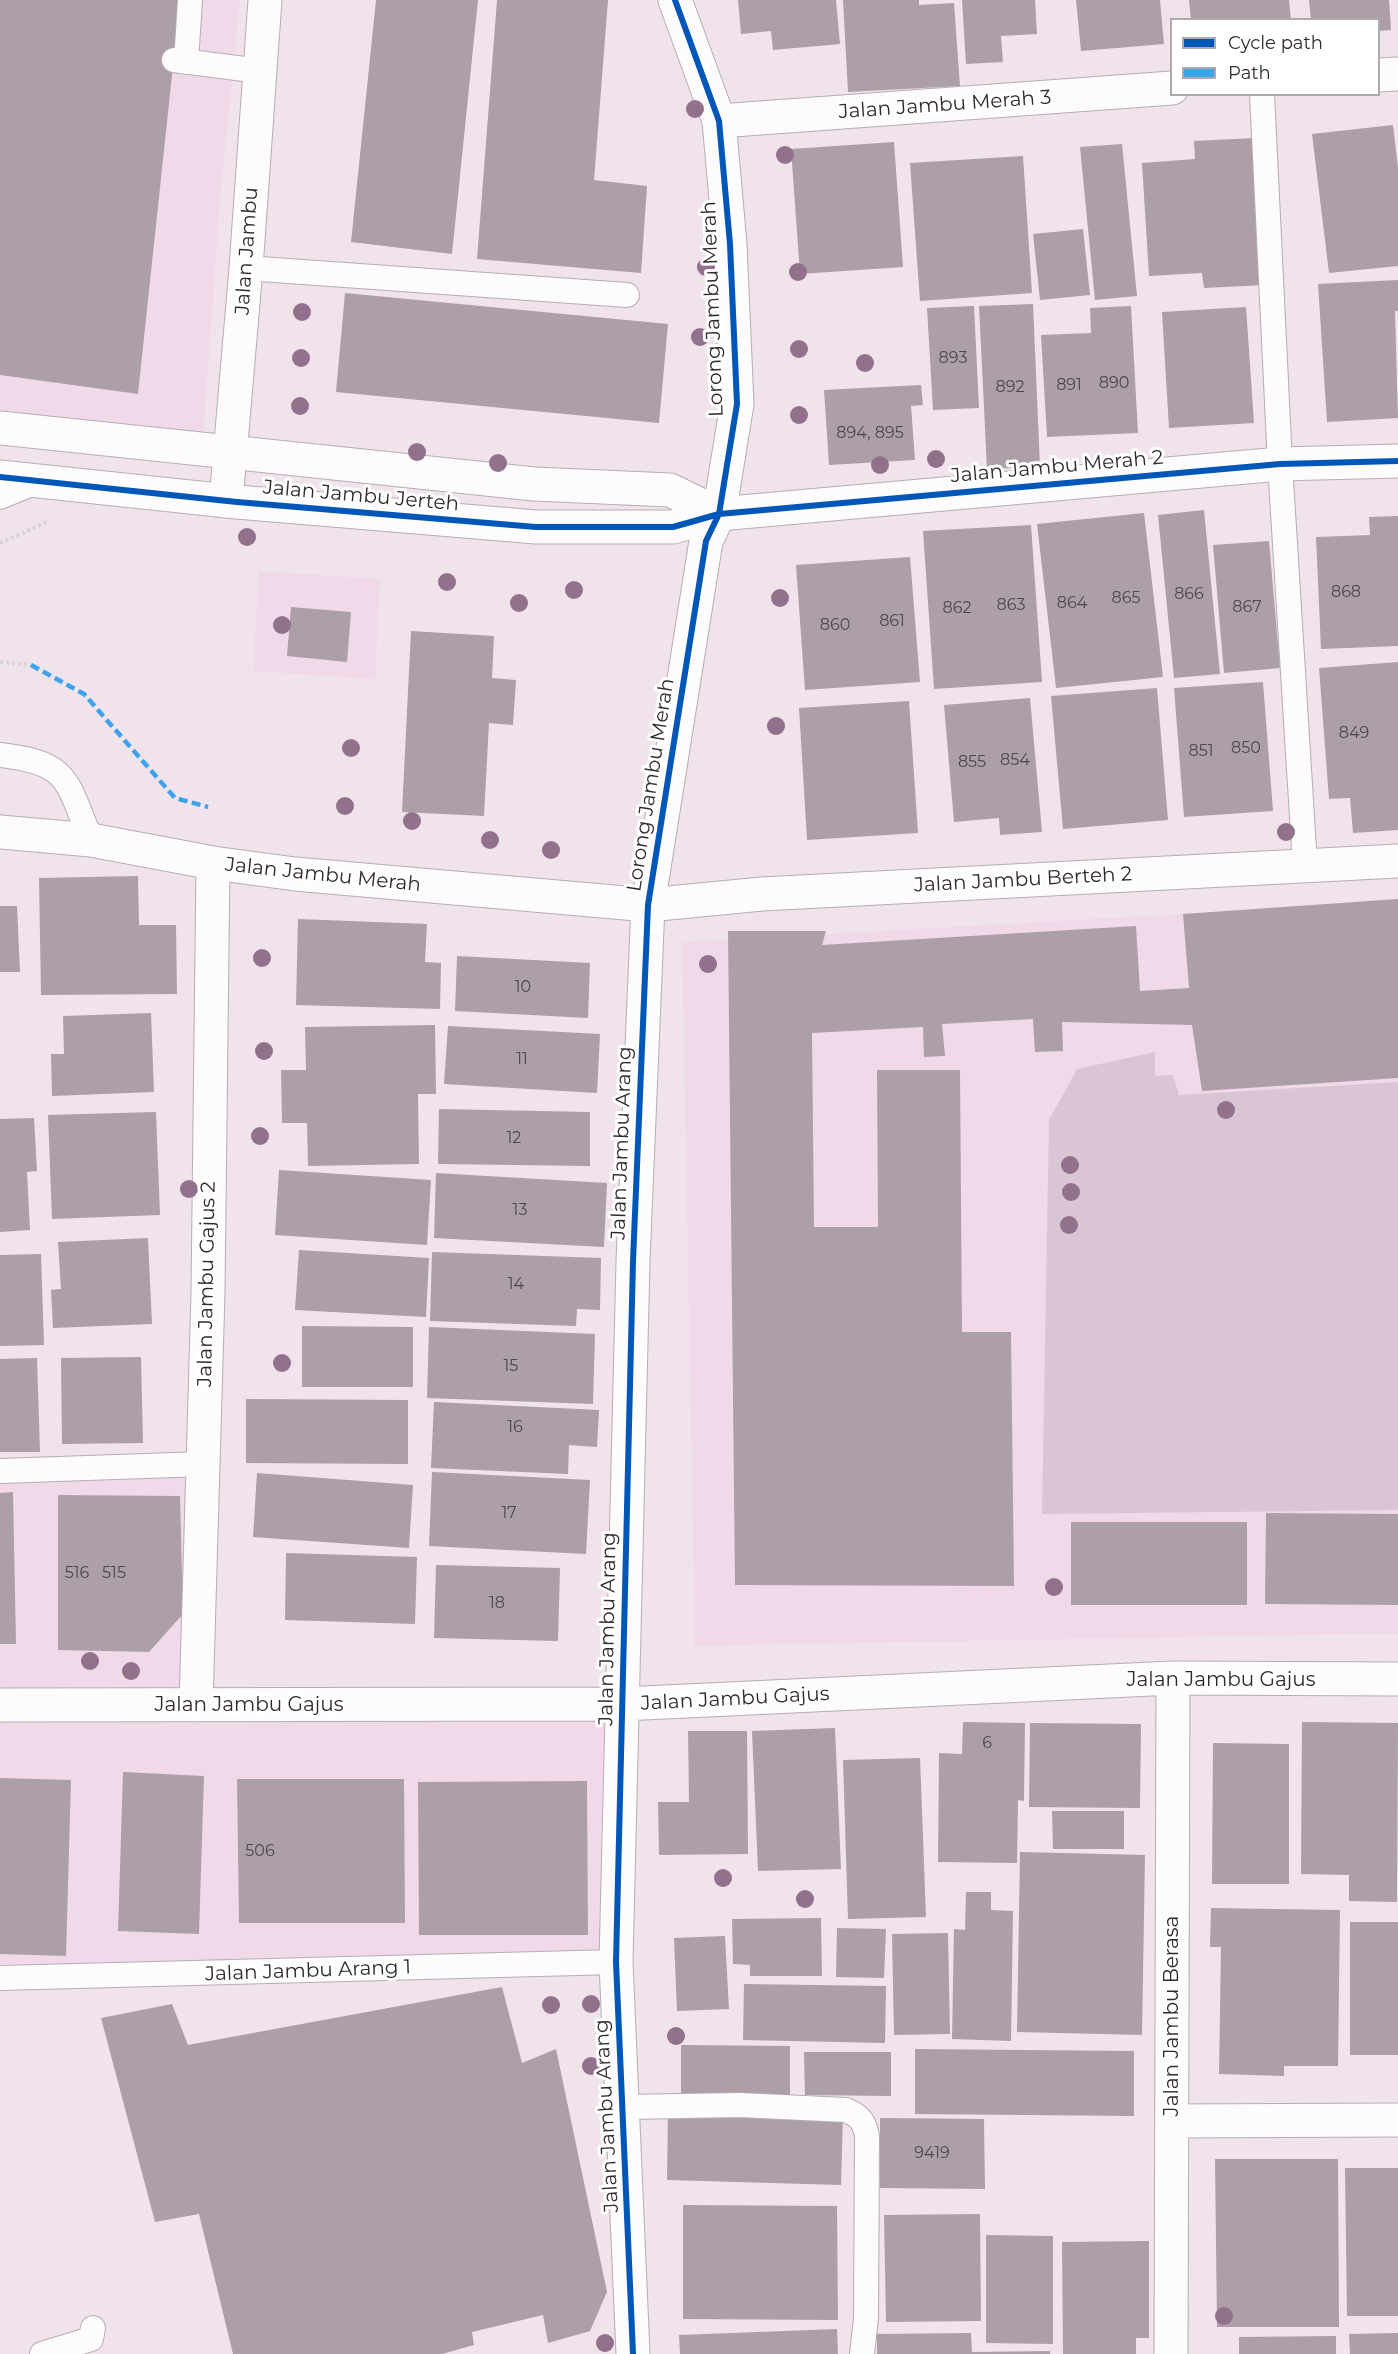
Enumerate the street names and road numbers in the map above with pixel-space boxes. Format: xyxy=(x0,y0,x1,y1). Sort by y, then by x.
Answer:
street label: Jalan Jambu Merah 3 xyxy=(838,86,1052,124)
street label: Jalan Jambu xyxy=(231,186,263,316)
street label: Lorong Jambu Merah xyxy=(697,201,729,417)
street label: Jalan Jambu Merah 2 xyxy=(950,446,1164,488)
street label: Jalan Jambu Jerteh xyxy=(262,475,460,517)
street label: Lorong Jambu Merah xyxy=(622,676,680,894)
street label: Jalan Jambu Merah xyxy=(224,853,422,897)
street label: Jalan Jambu Berteh 2 xyxy=(913,862,1133,898)
street label: Jalan Jambu Arang xyxy=(607,1046,637,1240)
street label: Jalan Jambu Gajus 2 xyxy=(193,1181,221,1387)
street label: Jalan Jambu Arang xyxy=(594,1532,622,1726)
street label: Jalan Jambu Gajus xyxy=(1127,1668,1315,1692)
street label: Jalan Jambu Gajus xyxy=(640,1682,830,1716)
street label: Jalan Jambu Gajus xyxy=(155,1693,343,1717)
street label: Jalan Jambu Berasa xyxy=(1160,1916,1184,2116)
street label: Jalan Jambu Arang 1 xyxy=(205,1955,411,1987)
street label: Jalan Jambu Arang xyxy=(590,2019,624,2213)

